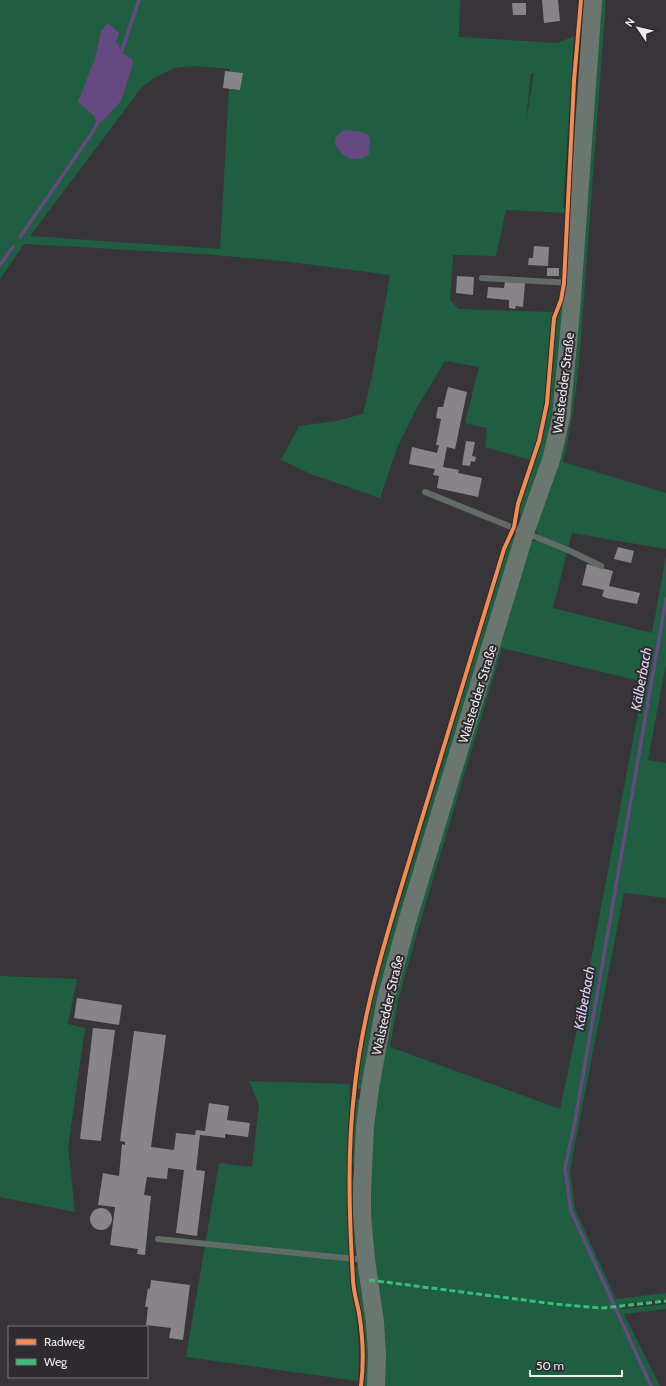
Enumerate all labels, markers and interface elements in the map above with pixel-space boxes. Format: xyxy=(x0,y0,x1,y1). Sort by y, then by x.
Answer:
north arrow xyxy=(618,8,658,48)
text: N xyxy=(622,15,638,29)
street label: Walstedder Straße xyxy=(549,331,577,434)
street label: Walstedder Straße xyxy=(454,643,500,745)
water label: Kälberbach xyxy=(627,646,655,712)
street label: Walstedder Straße xyxy=(368,953,406,1056)
water label: Kälberbach xyxy=(570,965,598,1031)
legend xyxy=(8,1326,148,1378)
text: Radweg xyxy=(44,1334,85,1349)
scale bar xyxy=(530,1352,622,1378)
text: Weg xyxy=(44,1354,68,1369)
text: 50 m xyxy=(536,1358,564,1373)

